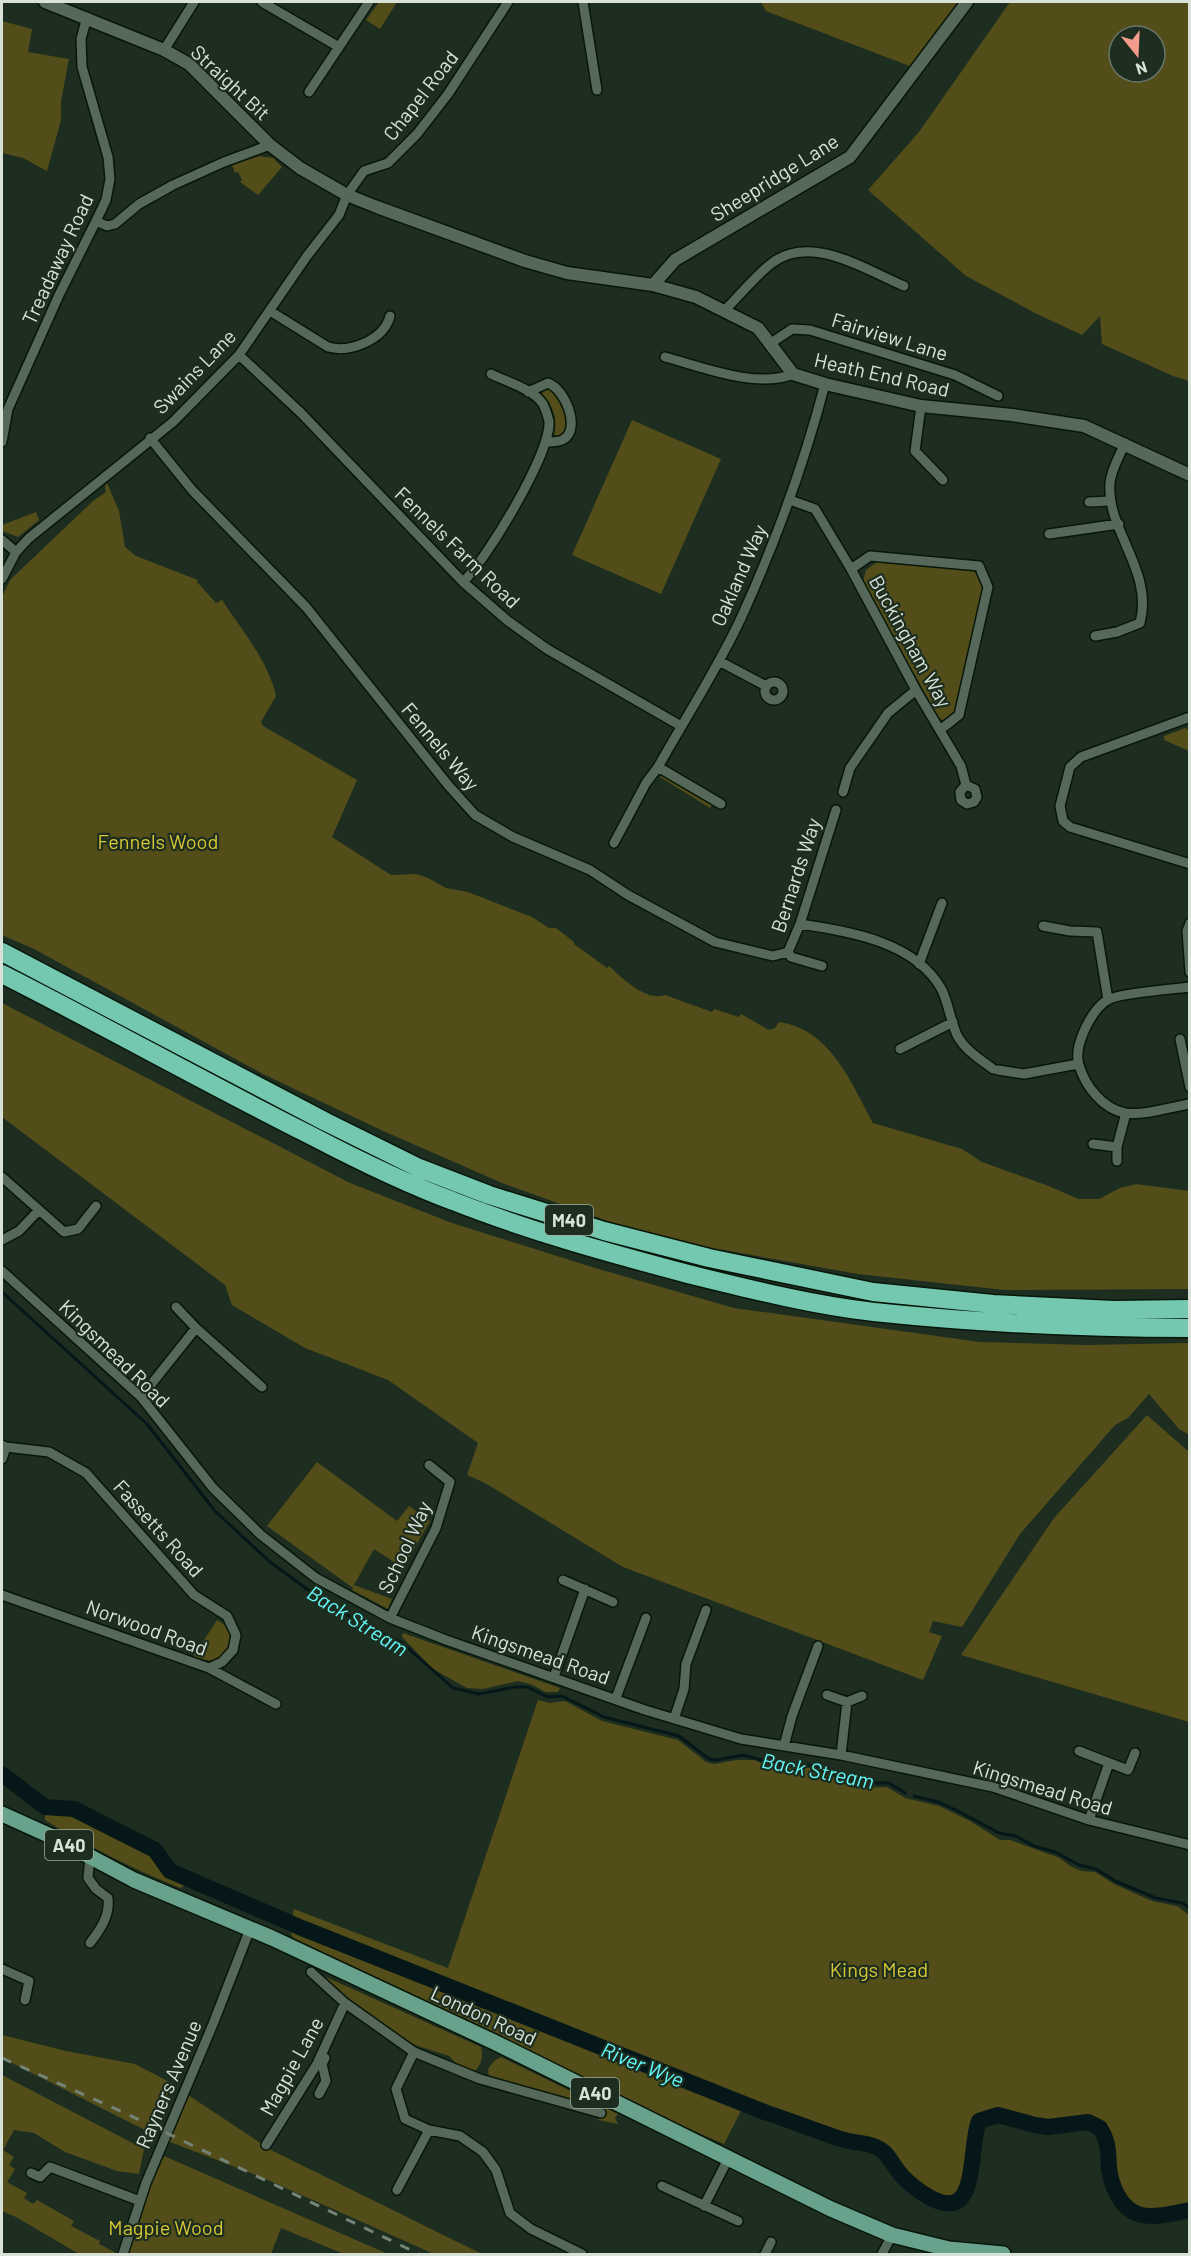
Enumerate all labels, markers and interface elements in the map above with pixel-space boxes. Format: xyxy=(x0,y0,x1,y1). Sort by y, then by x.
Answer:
north arrow xyxy=(1107,24,1167,84)
street label: Straight Bit xyxy=(187,39,275,125)
street label: Chapel Road xyxy=(377,45,463,145)
text: N xyxy=(1134,58,1150,79)
street label: Sheepridge Lane xyxy=(706,128,842,226)
street label: Treadaway Road xyxy=(16,190,98,328)
street label: Fairview Lane xyxy=(829,307,951,365)
street label: Swains Lane xyxy=(148,324,240,418)
street label: Heath End Road xyxy=(812,347,952,401)
street label: Fennels Farm Road xyxy=(390,481,526,613)
street label: Oakland Way xyxy=(705,520,771,630)
street label: Buckingham Way xyxy=(865,571,957,711)
street label: Fennels Way xyxy=(397,697,485,795)
street label: Bernards Way xyxy=(765,815,825,935)
park label: Fennels Wood xyxy=(98,829,218,853)
road number: M40 xyxy=(545,1205,593,1235)
street label: Kingsmead Road xyxy=(55,1294,175,1412)
street label: Fassetts Road xyxy=(109,1474,209,1582)
street label: School Way xyxy=(372,1497,436,1597)
water label: Back Stream xyxy=(303,1579,413,1661)
street label: Norwood Road xyxy=(83,1594,211,1660)
street label: Kingsmead Road xyxy=(469,1619,613,1689)
water label: Back Stream xyxy=(760,1747,876,1793)
street label: Kingsmead Road xyxy=(970,1754,1116,1820)
road number: A40 xyxy=(45,1830,93,1860)
park label: Kings Mead xyxy=(830,1957,928,1981)
street label: London Road xyxy=(427,1980,541,2050)
street label: Magpie Lane xyxy=(254,2013,328,2119)
street label: Rayners Avenue xyxy=(130,2016,206,2152)
water label: River Wye xyxy=(598,2036,688,2092)
road number: A40 xyxy=(571,2078,619,2108)
park label: Magpie Wood xyxy=(108,2215,224,2239)

